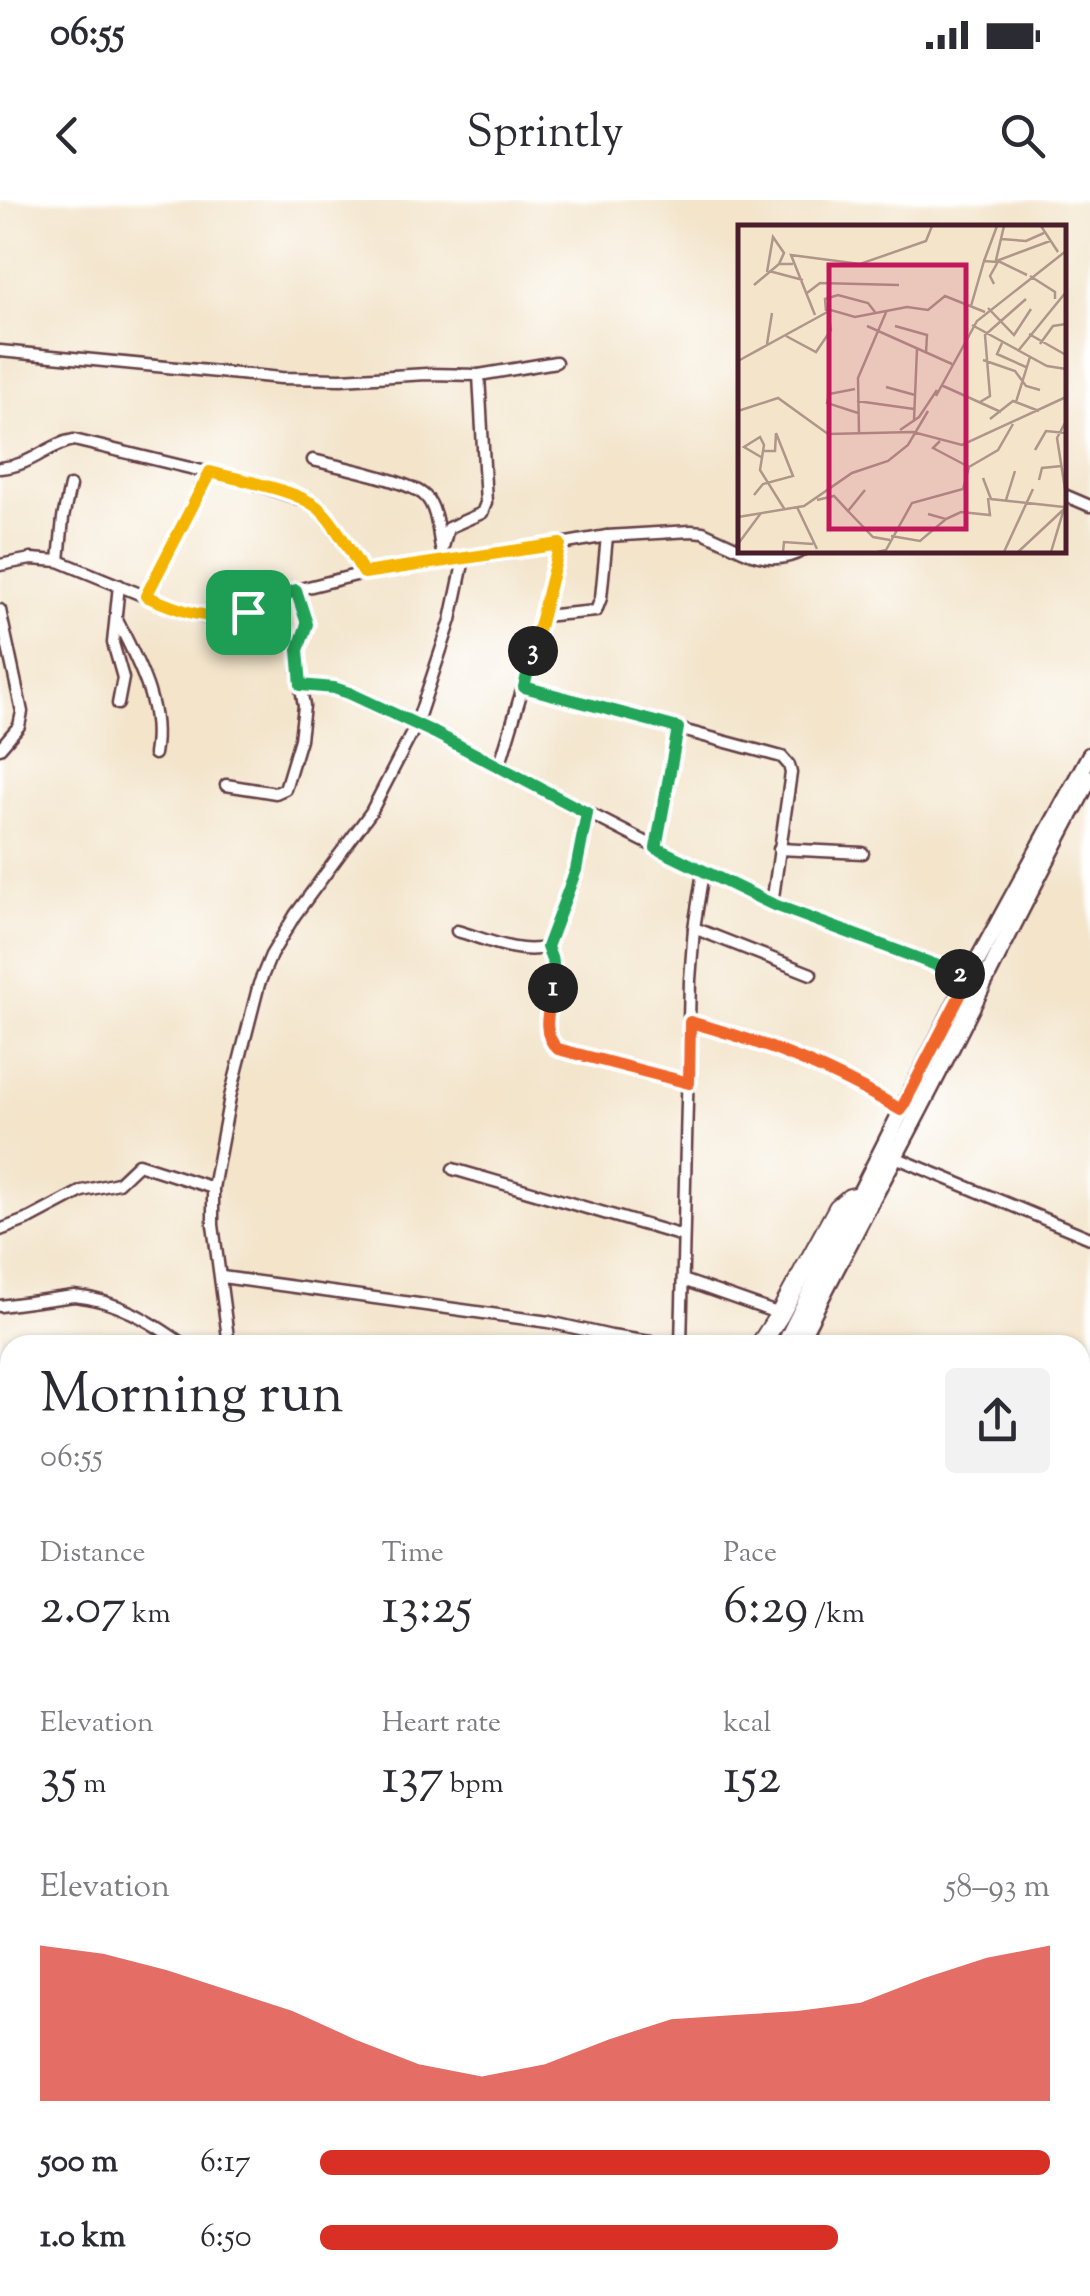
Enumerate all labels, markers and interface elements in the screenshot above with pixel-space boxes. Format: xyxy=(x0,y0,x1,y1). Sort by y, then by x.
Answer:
text: 06:55 xyxy=(50,8,125,62)
text: Sprintly xyxy=(466,103,624,168)
icon: back xyxy=(40,108,95,163)
icon: search xyxy=(995,108,1050,163)
inset map xyxy=(738,225,1065,552)
pin xyxy=(206,570,291,655)
icon: arrive xyxy=(221,585,276,640)
pin: 3 xyxy=(508,626,558,676)
text: 3 xyxy=(527,631,539,671)
pin: 2 xyxy=(935,949,985,999)
text: 2 xyxy=(953,954,967,994)
pin: 1 xyxy=(528,963,578,1013)
text: 1 xyxy=(548,968,558,1008)
text: Morning run xyxy=(40,1358,344,1437)
button: share xyxy=(945,1368,1050,1473)
text: 06:55 xyxy=(40,1435,103,1481)
text: Distance xyxy=(40,1534,146,1574)
text: Time xyxy=(382,1534,444,1574)
text: Pace xyxy=(723,1534,777,1574)
text: 2.07 xyxy=(40,1574,126,1646)
text: 13:25 xyxy=(382,1574,472,1646)
text: 6:29 xyxy=(723,1574,808,1646)
text: km xyxy=(126,1595,171,1635)
text: /km xyxy=(808,1595,865,1635)
text: Elevation xyxy=(40,1704,154,1744)
text: Heart rate xyxy=(382,1704,501,1744)
text: kcal xyxy=(723,1704,771,1744)
text: 35 xyxy=(40,1744,77,1816)
text: 137 xyxy=(382,1744,444,1816)
text: 152 xyxy=(723,1744,781,1816)
text: m xyxy=(77,1765,106,1805)
text: bpm xyxy=(444,1765,504,1805)
text: Elevation xyxy=(40,1865,170,1911)
text: 58–93 m xyxy=(945,1865,1050,1911)
text: 500 m xyxy=(40,2140,118,2186)
text: 6:17 xyxy=(200,2140,251,2186)
text: 1.0 km xyxy=(40,2215,126,2261)
text: 6:50 xyxy=(200,2215,252,2261)

